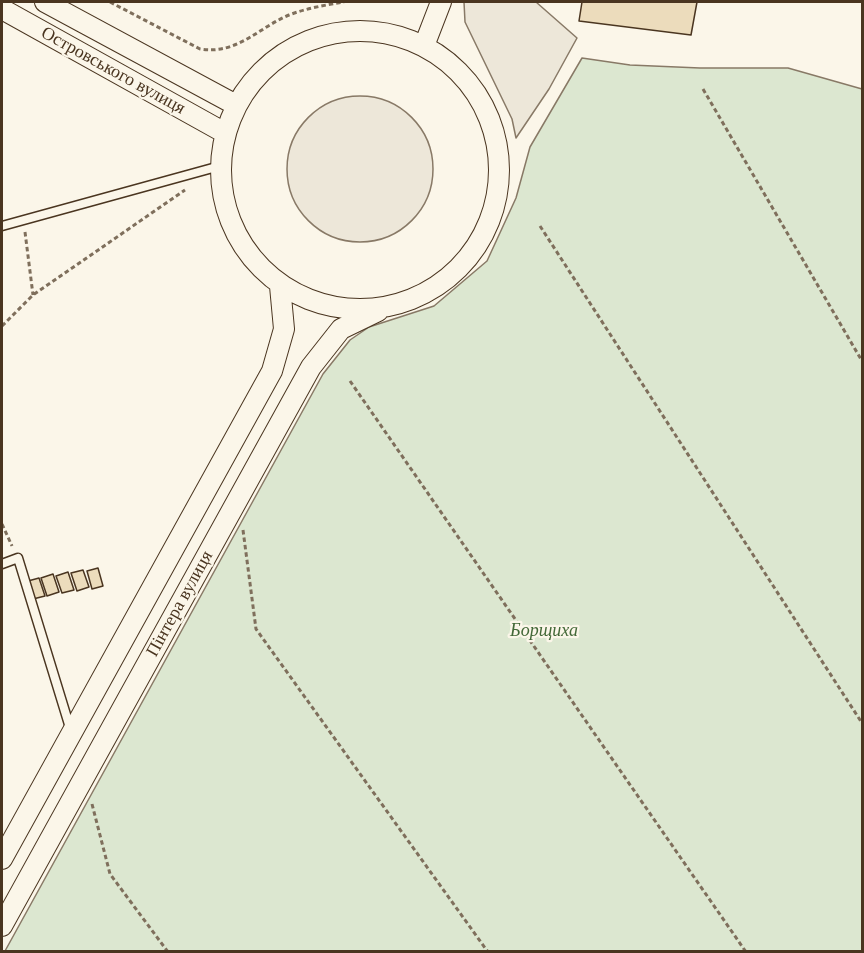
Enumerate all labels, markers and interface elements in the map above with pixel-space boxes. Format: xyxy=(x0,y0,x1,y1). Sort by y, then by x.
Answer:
street label: Островського вулиця xyxy=(37,22,189,120)
street label: Пінтера вулиця xyxy=(142,547,218,661)
park label: Борщиха xyxy=(510,620,578,642)

